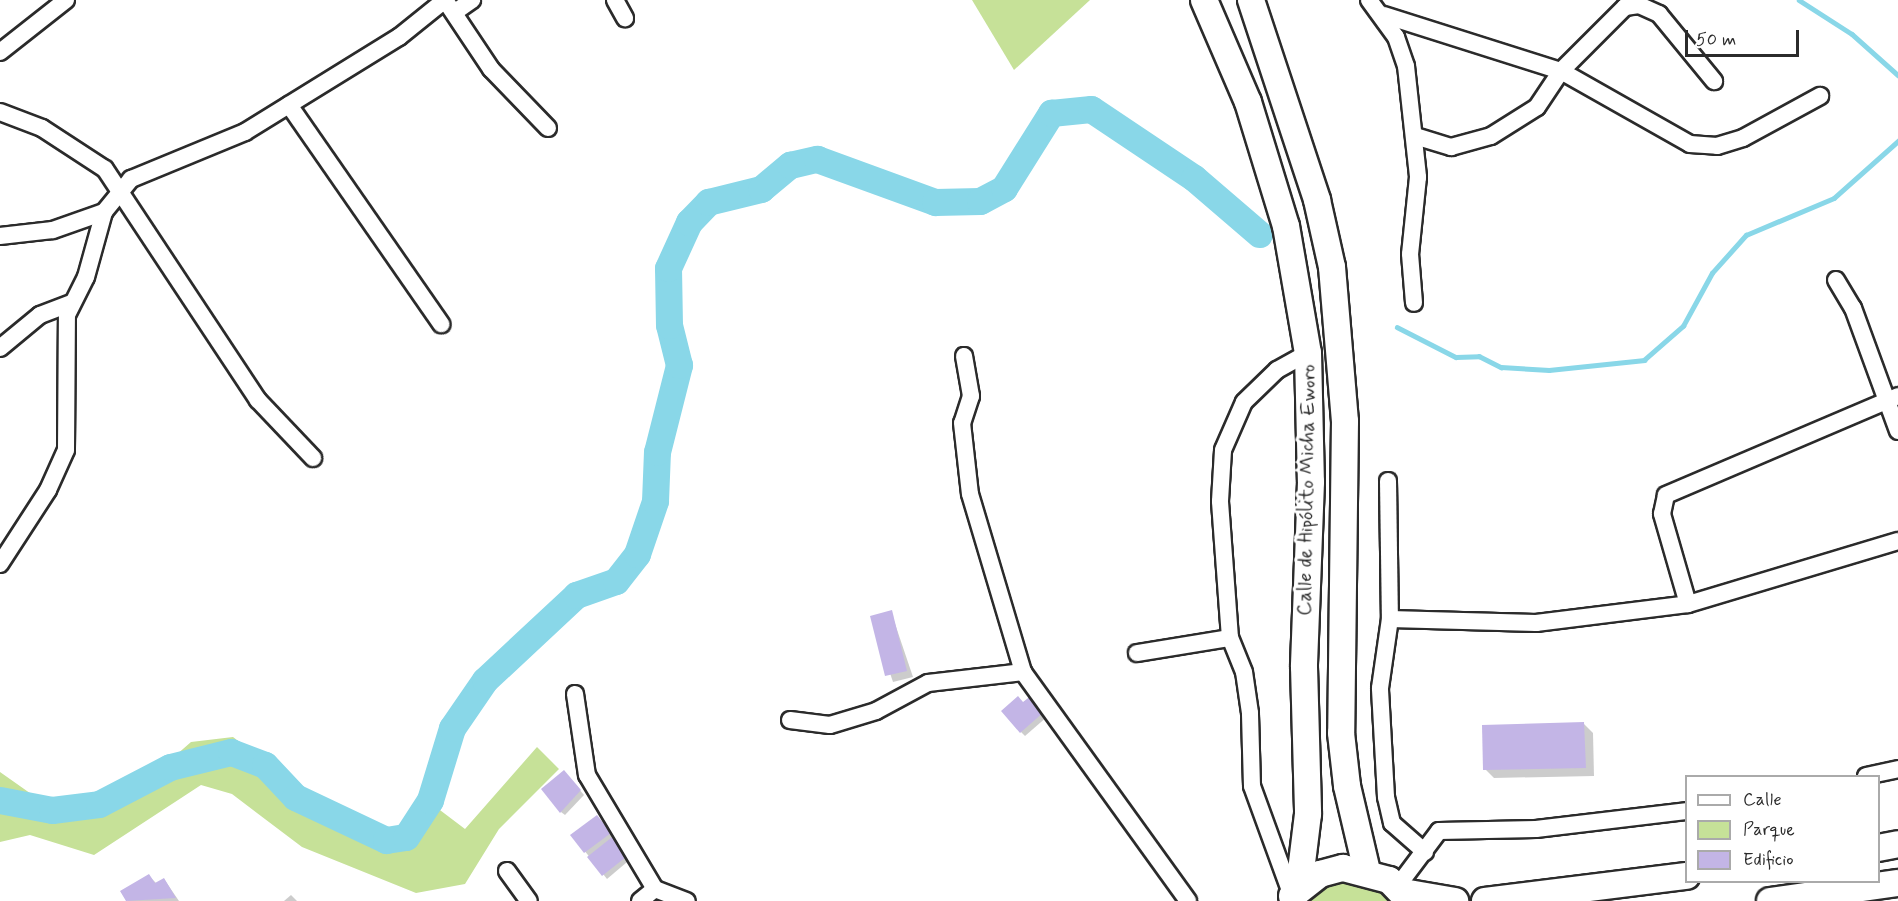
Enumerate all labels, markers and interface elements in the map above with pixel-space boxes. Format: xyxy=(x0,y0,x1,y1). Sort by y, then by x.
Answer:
scale bar xyxy=(1688,18,1802,56)
text: 50 m xyxy=(1696,28,1736,52)
street label: Calle de Hipólito Micha Eworo xyxy=(1293,364,1321,616)
legend xyxy=(1685,775,1880,883)
text: Calle xyxy=(1743,788,1782,812)
text: Parque xyxy=(1743,818,1795,842)
text: Edificio xyxy=(1743,848,1794,872)

